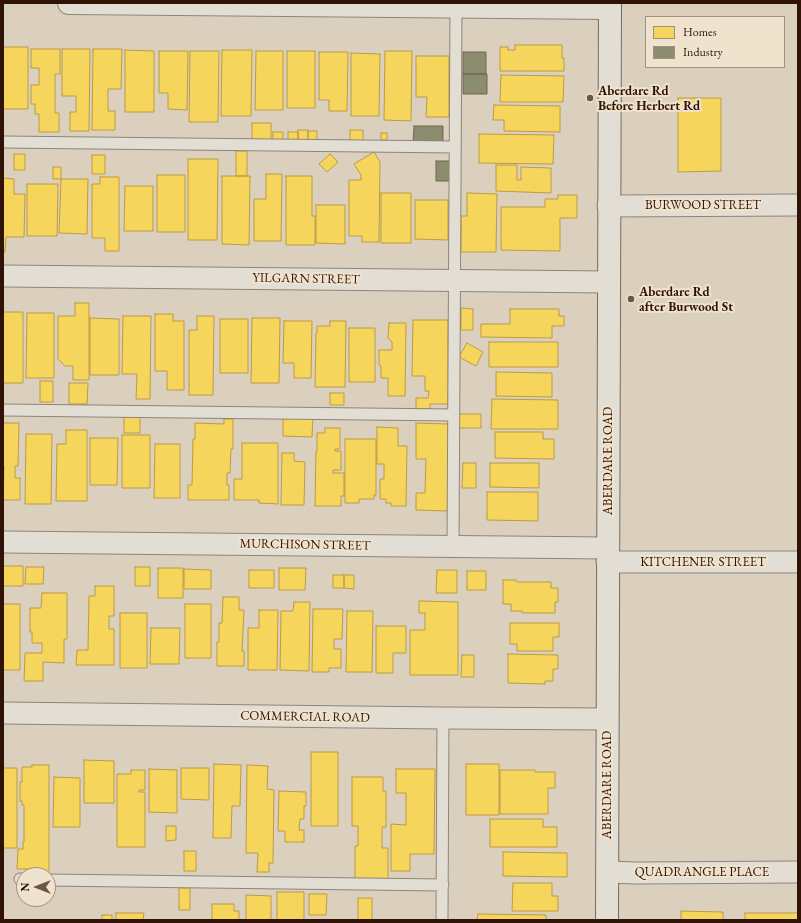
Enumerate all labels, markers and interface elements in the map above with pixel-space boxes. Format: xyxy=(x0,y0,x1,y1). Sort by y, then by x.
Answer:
legend xyxy=(645,16,785,68)
text: Homes xyxy=(683,24,717,40)
text: Industry xyxy=(683,44,723,60)
place label: Aberdare Rd Before Herbert Rd xyxy=(598,83,700,114)
marker: Aberdare Rd Before Herbert Rd xyxy=(585,93,595,103)
street label: BURWOOD STREET xyxy=(645,197,761,213)
street label: YILGARN STREET xyxy=(252,270,360,288)
place label: Aberdare Rd after Burwood St xyxy=(639,284,733,315)
marker: Aberdare Rd after Burwood St xyxy=(626,294,636,304)
street label: ABERDARE ROAD xyxy=(600,407,616,515)
street label: MURCHISON STREET xyxy=(239,536,371,554)
street label: KITCHENER STREET xyxy=(640,554,766,570)
street label: COMMERCIAL ROAD xyxy=(240,708,370,726)
street label: ABERDARE ROAD xyxy=(599,731,615,839)
street label: QUADRANGLE PLACE xyxy=(635,864,769,880)
north arrow xyxy=(16,867,56,907)
text: N xyxy=(18,883,32,891)

